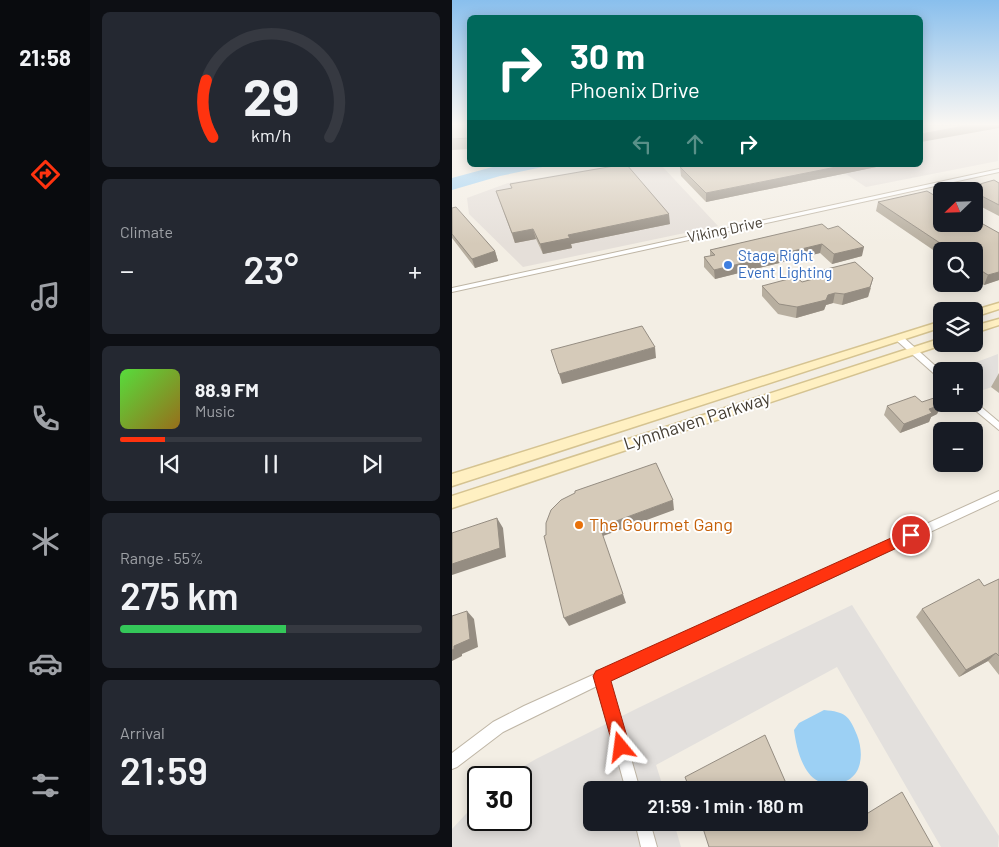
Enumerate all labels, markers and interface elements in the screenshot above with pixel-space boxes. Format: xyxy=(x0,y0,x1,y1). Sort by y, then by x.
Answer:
text: 30 m xyxy=(570,34,645,76)
icon: right xyxy=(487,35,552,100)
text: 21:58 xyxy=(19,44,71,70)
text: 29 xyxy=(243,64,299,126)
text: Phoenix Drive xyxy=(570,76,700,102)
text: km/h xyxy=(251,124,291,146)
icon: left xyxy=(628,130,656,158)
icon: ahead xyxy=(681,130,709,158)
icon: right xyxy=(734,130,762,158)
icon: directions xyxy=(28,157,63,192)
north arrow xyxy=(933,182,983,232)
map controls xyxy=(933,182,983,472)
street label: Viking Drive xyxy=(685,212,764,246)
text: Climate xyxy=(120,222,173,241)
button: search xyxy=(933,242,983,292)
text: 23° xyxy=(243,246,299,292)
place label: Stage Right Event Lighting xyxy=(738,246,832,281)
text: − xyxy=(120,253,134,287)
text: + xyxy=(408,253,422,287)
marker: Stage Right Event Lighting xyxy=(722,259,734,271)
icon: music xyxy=(28,279,63,314)
button: layers xyxy=(933,302,983,352)
button: + xyxy=(933,362,983,412)
text: 88.9 FM xyxy=(195,378,259,401)
street label: Lynnhaven Parkway xyxy=(620,386,773,454)
icon: phone xyxy=(28,401,63,436)
text: Music xyxy=(195,401,235,420)
button: − xyxy=(933,422,983,472)
icon: previous xyxy=(156,450,184,478)
icon: pause xyxy=(257,450,285,478)
icon: next xyxy=(358,450,386,478)
place label: The Gourmet Gang xyxy=(589,513,733,535)
pin xyxy=(890,514,932,556)
marker: The Gourmet Gang xyxy=(573,519,585,531)
icon: arrive xyxy=(897,521,925,549)
icon: climate xyxy=(28,524,63,559)
text: Range · 55% xyxy=(120,548,203,567)
text: 275 km xyxy=(120,572,239,618)
icon: car xyxy=(28,646,63,681)
position arrow xyxy=(594,720,646,772)
text: Arrival xyxy=(120,723,165,742)
text: 21:59 xyxy=(120,747,208,793)
speed limit sign: 30 xyxy=(467,766,532,831)
icon: filters xyxy=(28,768,63,803)
text: 21:59 · 1 min · 180 m xyxy=(647,794,804,817)

